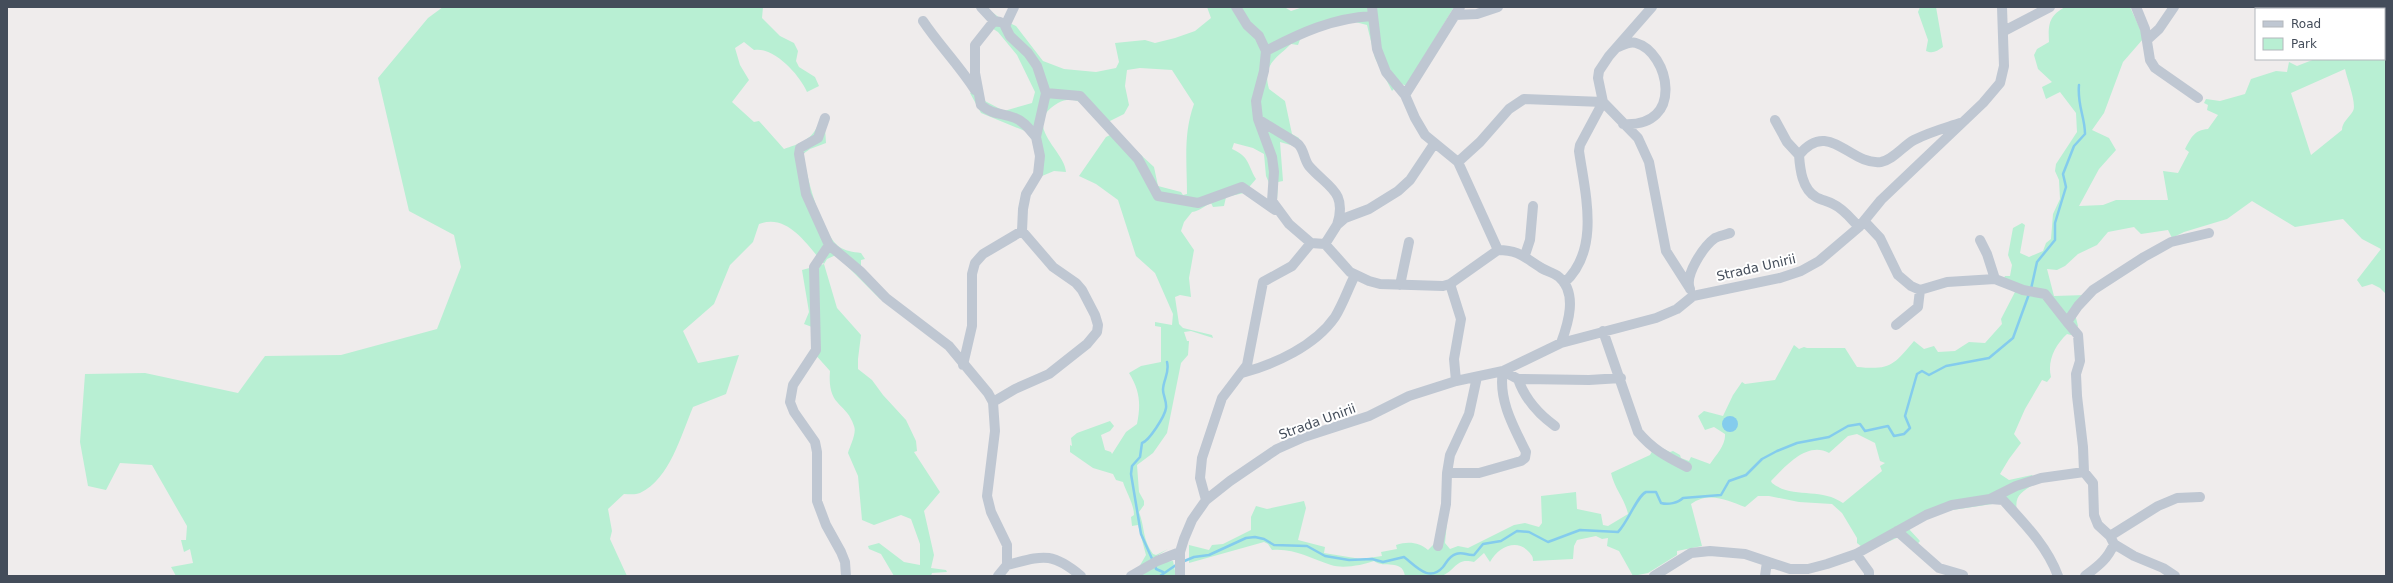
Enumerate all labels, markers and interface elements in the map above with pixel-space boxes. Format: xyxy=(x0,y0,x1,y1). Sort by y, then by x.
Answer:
legend xyxy=(2255,8,2385,60)
text: Road xyxy=(2291,17,2321,31)
text: Park xyxy=(2291,37,2317,51)
street label: Strada Unirii xyxy=(1715,251,1797,284)
street label: Strada Unirii xyxy=(1277,401,1358,442)

